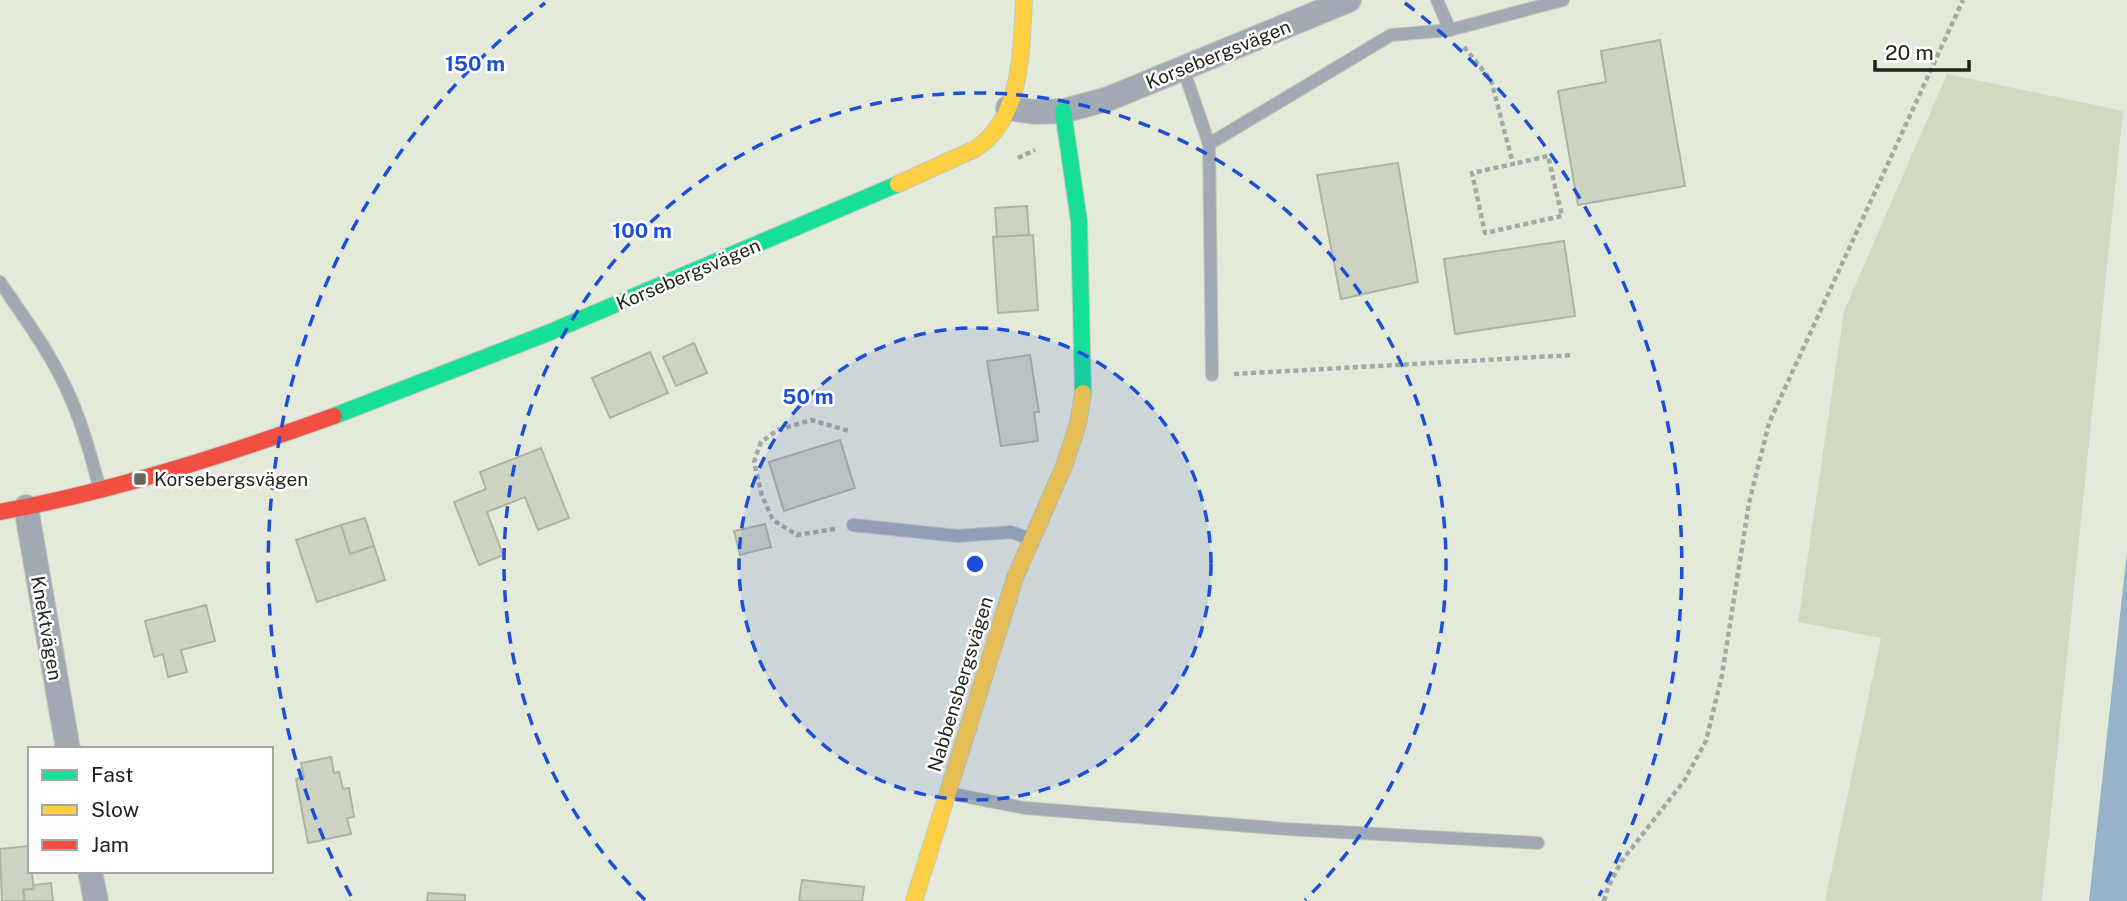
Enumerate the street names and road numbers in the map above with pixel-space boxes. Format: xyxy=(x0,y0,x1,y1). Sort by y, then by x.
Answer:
street label: Korsebergsvägen xyxy=(1142,15,1294,93)
street label: Korsebergsvägen xyxy=(613,234,763,314)
street label: Knektvägen xyxy=(27,574,67,682)
street label: Nabbensbergsvägen xyxy=(923,594,997,774)

